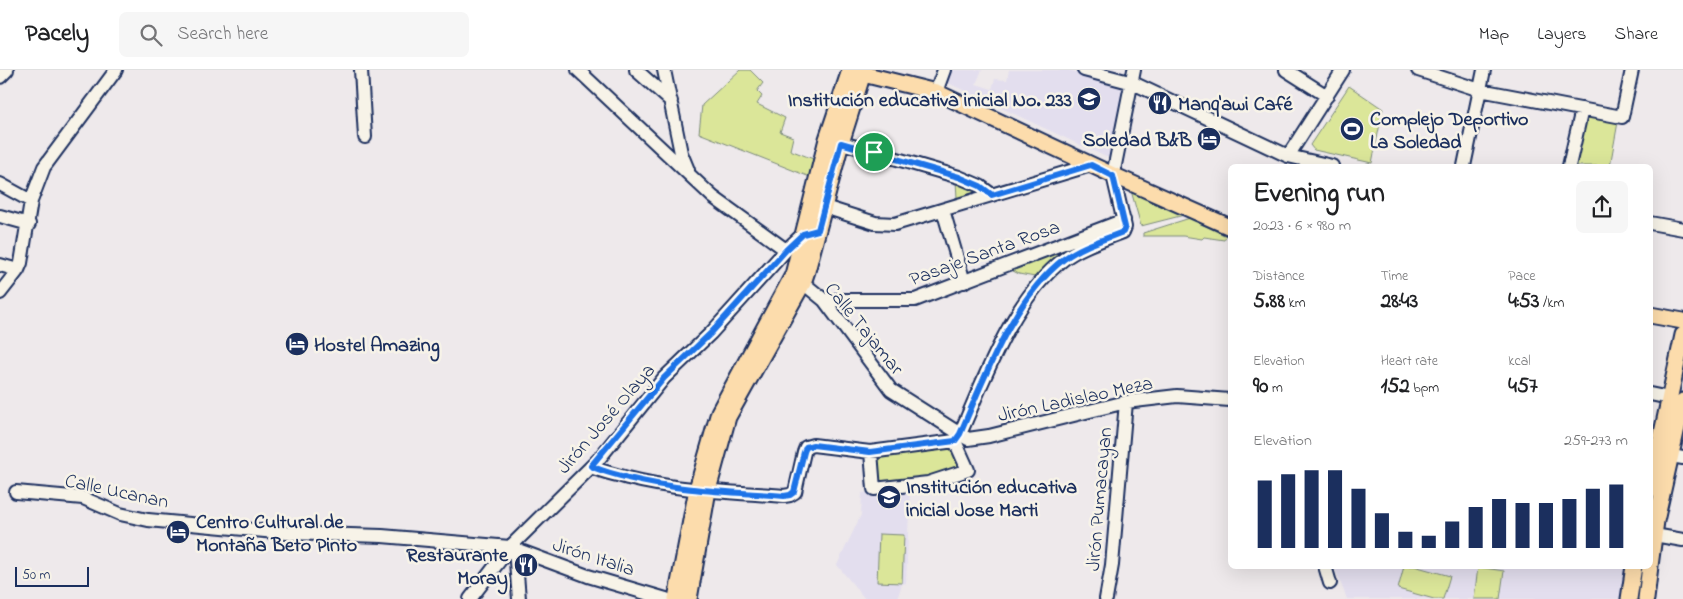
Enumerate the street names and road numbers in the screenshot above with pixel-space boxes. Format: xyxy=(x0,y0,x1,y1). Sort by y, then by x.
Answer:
street label: Pasaje Santa Rosa xyxy=(905,214,1064,295)
street label: Calle Tajamar xyxy=(817,277,910,383)
street label: Jirón José Olaya xyxy=(551,358,663,481)
street label: Jirón Ladislao Meza xyxy=(995,370,1156,431)
street label: Jirón Pumacayan xyxy=(1080,426,1121,572)
street label: Calle Ucanan xyxy=(62,467,171,518)
street label: Jirón Italia xyxy=(548,531,638,585)

